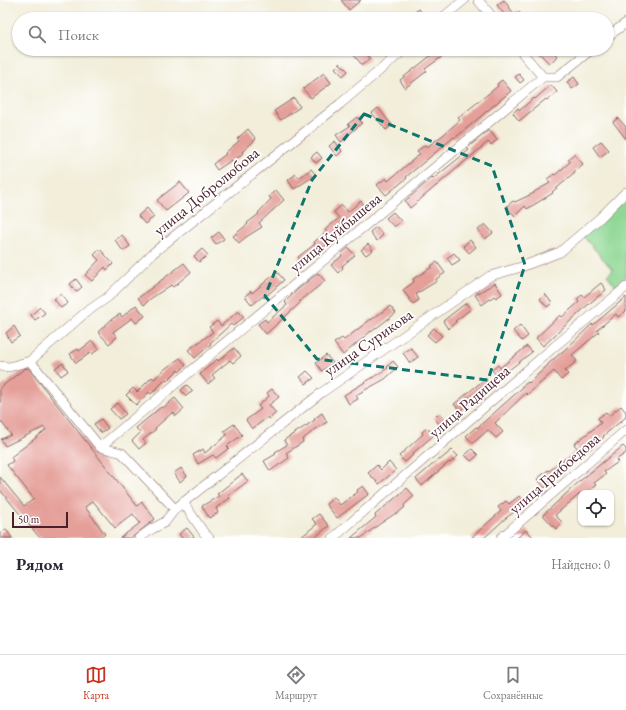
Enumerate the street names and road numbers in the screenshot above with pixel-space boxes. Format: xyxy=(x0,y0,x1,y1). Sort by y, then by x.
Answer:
street label: улица Добролюбова xyxy=(149,142,264,240)
street label: улица Куйбышева xyxy=(285,187,386,277)
street label: улица Сурикова xyxy=(320,304,417,381)
street label: улица Радищева xyxy=(424,360,515,442)
street label: улица Грибоедова xyxy=(504,428,605,519)

